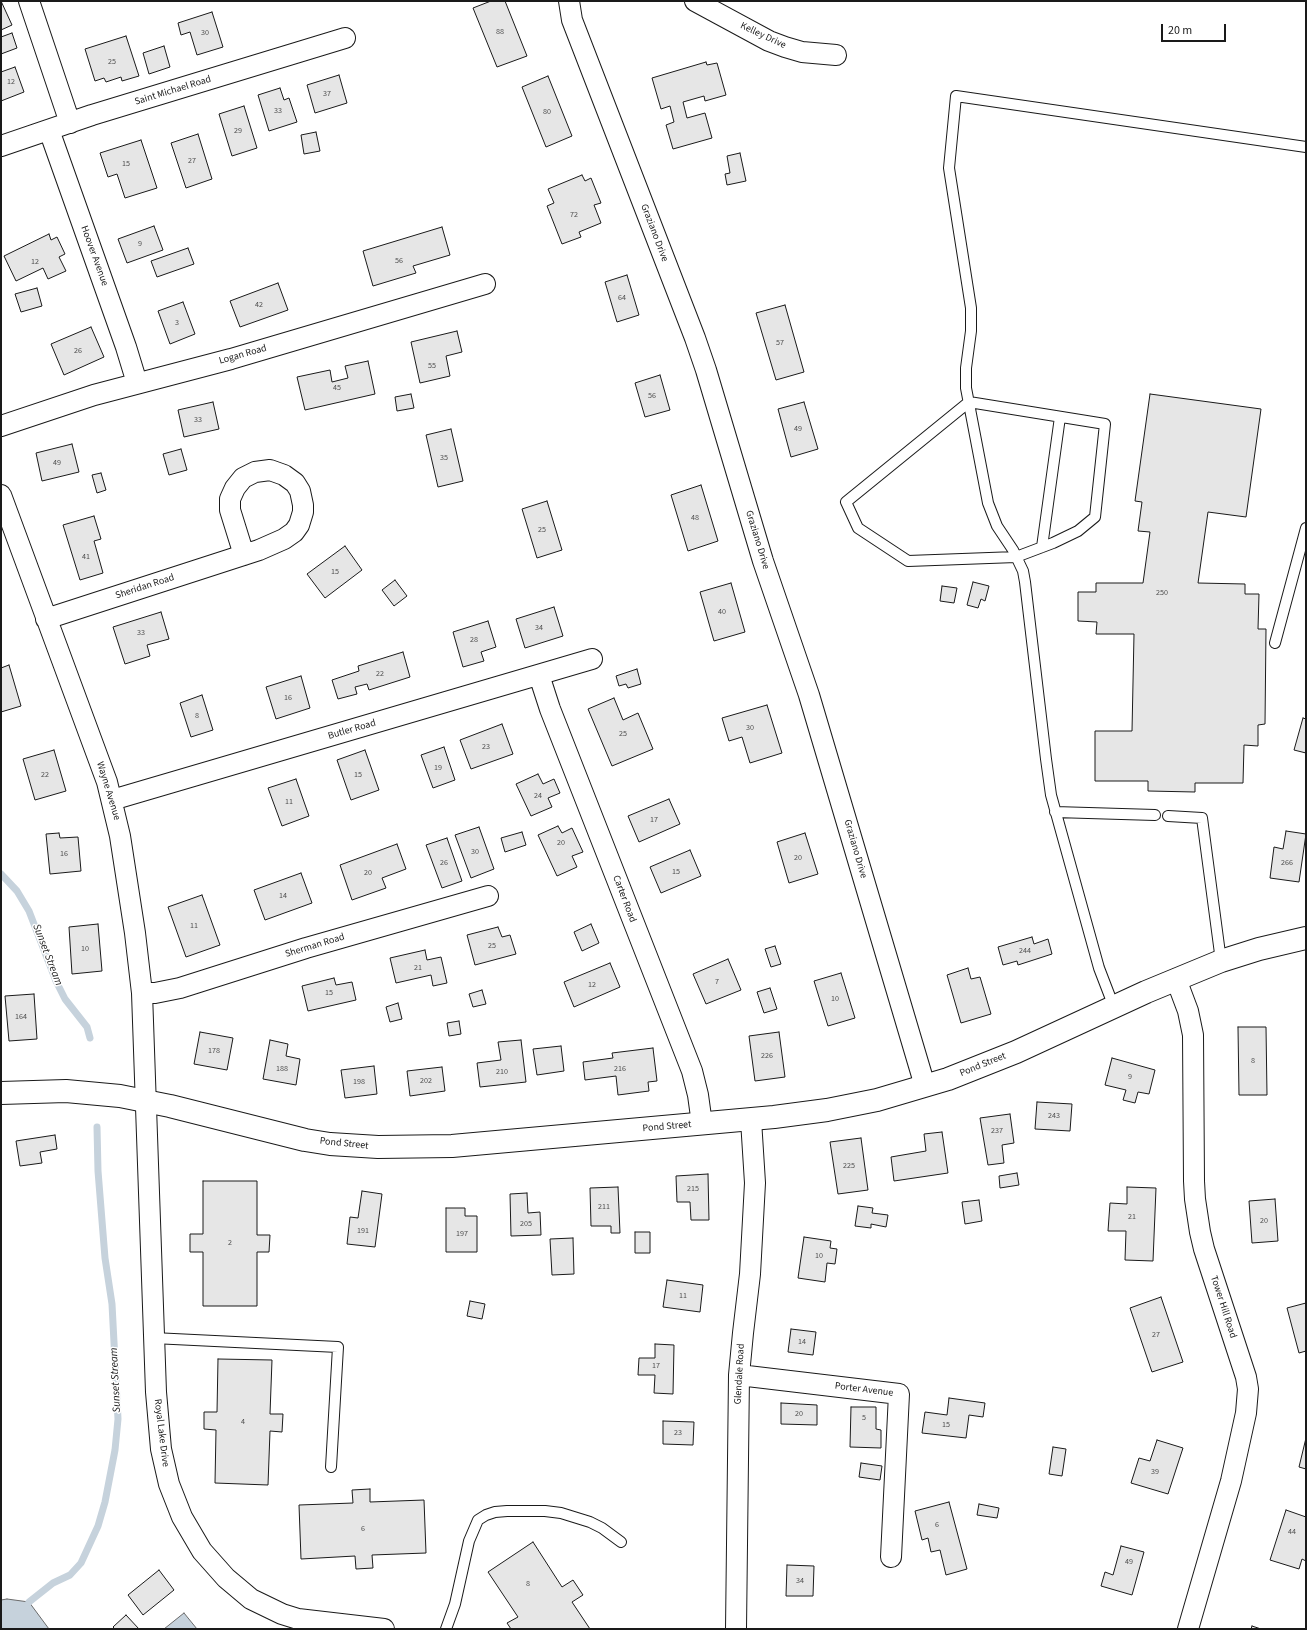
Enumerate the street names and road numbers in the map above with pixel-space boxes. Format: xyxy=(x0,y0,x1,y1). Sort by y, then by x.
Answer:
street label: Kelley Drive xyxy=(738,20,788,52)
street label: Saint Michael Road xyxy=(133,74,213,108)
street label: Graziano Drive xyxy=(638,202,670,264)
street label: Hoover Avenue xyxy=(78,224,110,288)
street label: Logan Road xyxy=(218,342,268,368)
street label: Graziano Drive xyxy=(742,509,772,571)
street label: Sheridan Road xyxy=(114,572,176,602)
street label: Butler Road xyxy=(327,717,377,743)
street label: Wayne Avenue xyxy=(93,760,123,822)
street label: Graziano Drive xyxy=(841,818,869,880)
street label: Carter Road xyxy=(610,874,638,924)
street label: Sherman Road xyxy=(284,931,346,961)
street label: Pond Street xyxy=(958,1050,1008,1080)
street label: Pond Street xyxy=(642,1119,692,1135)
street label: Pond Street xyxy=(319,1135,369,1153)
street label: Tower Hill Road xyxy=(1207,1274,1239,1340)
street label: Glendale Road xyxy=(732,1343,748,1405)
street label: Porter Avenue xyxy=(834,1380,894,1400)
street label: Royal Lake Drive xyxy=(151,1398,171,1468)

